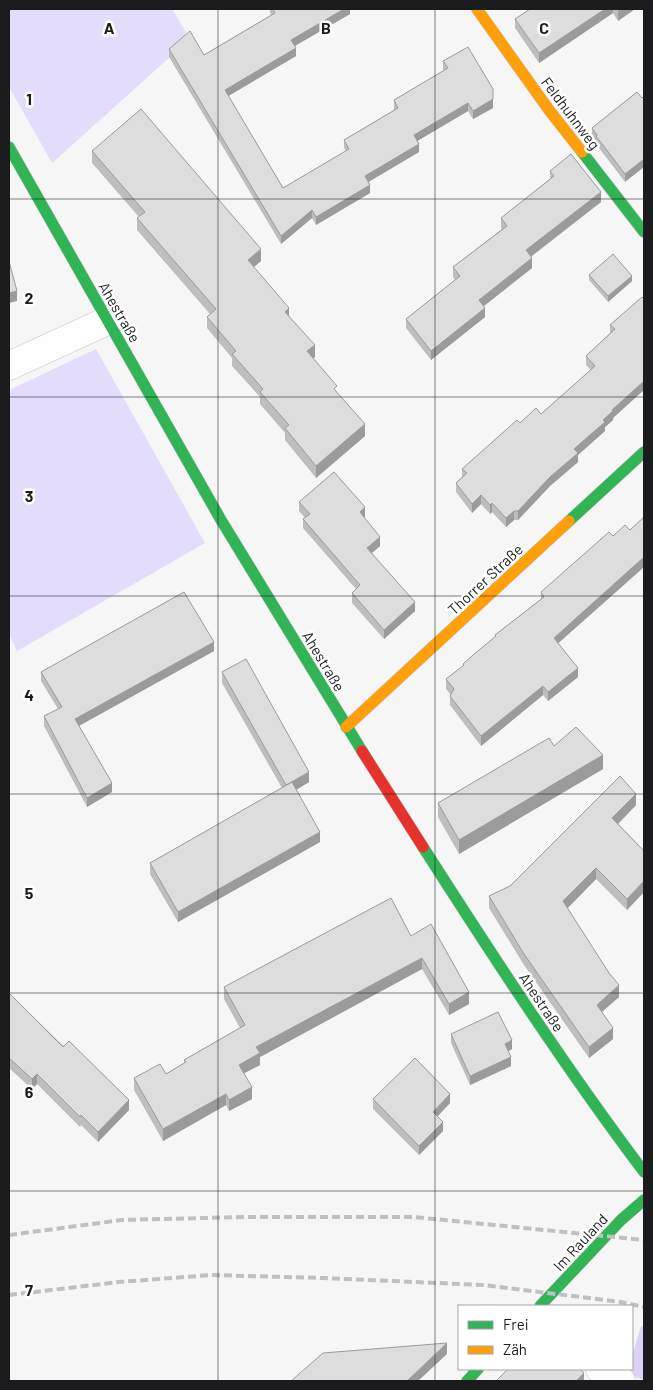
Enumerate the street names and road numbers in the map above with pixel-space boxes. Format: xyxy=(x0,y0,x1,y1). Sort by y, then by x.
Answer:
street label: Feldhuhnweg xyxy=(538,73,604,153)
street label: Ahestraße xyxy=(95,278,145,346)
street label: Thorrer Straße xyxy=(444,540,526,618)
street label: Ahestraße xyxy=(299,628,349,694)
street label: Ahestraße xyxy=(516,969,568,1035)
street label: Im Rauland xyxy=(549,1210,611,1274)

